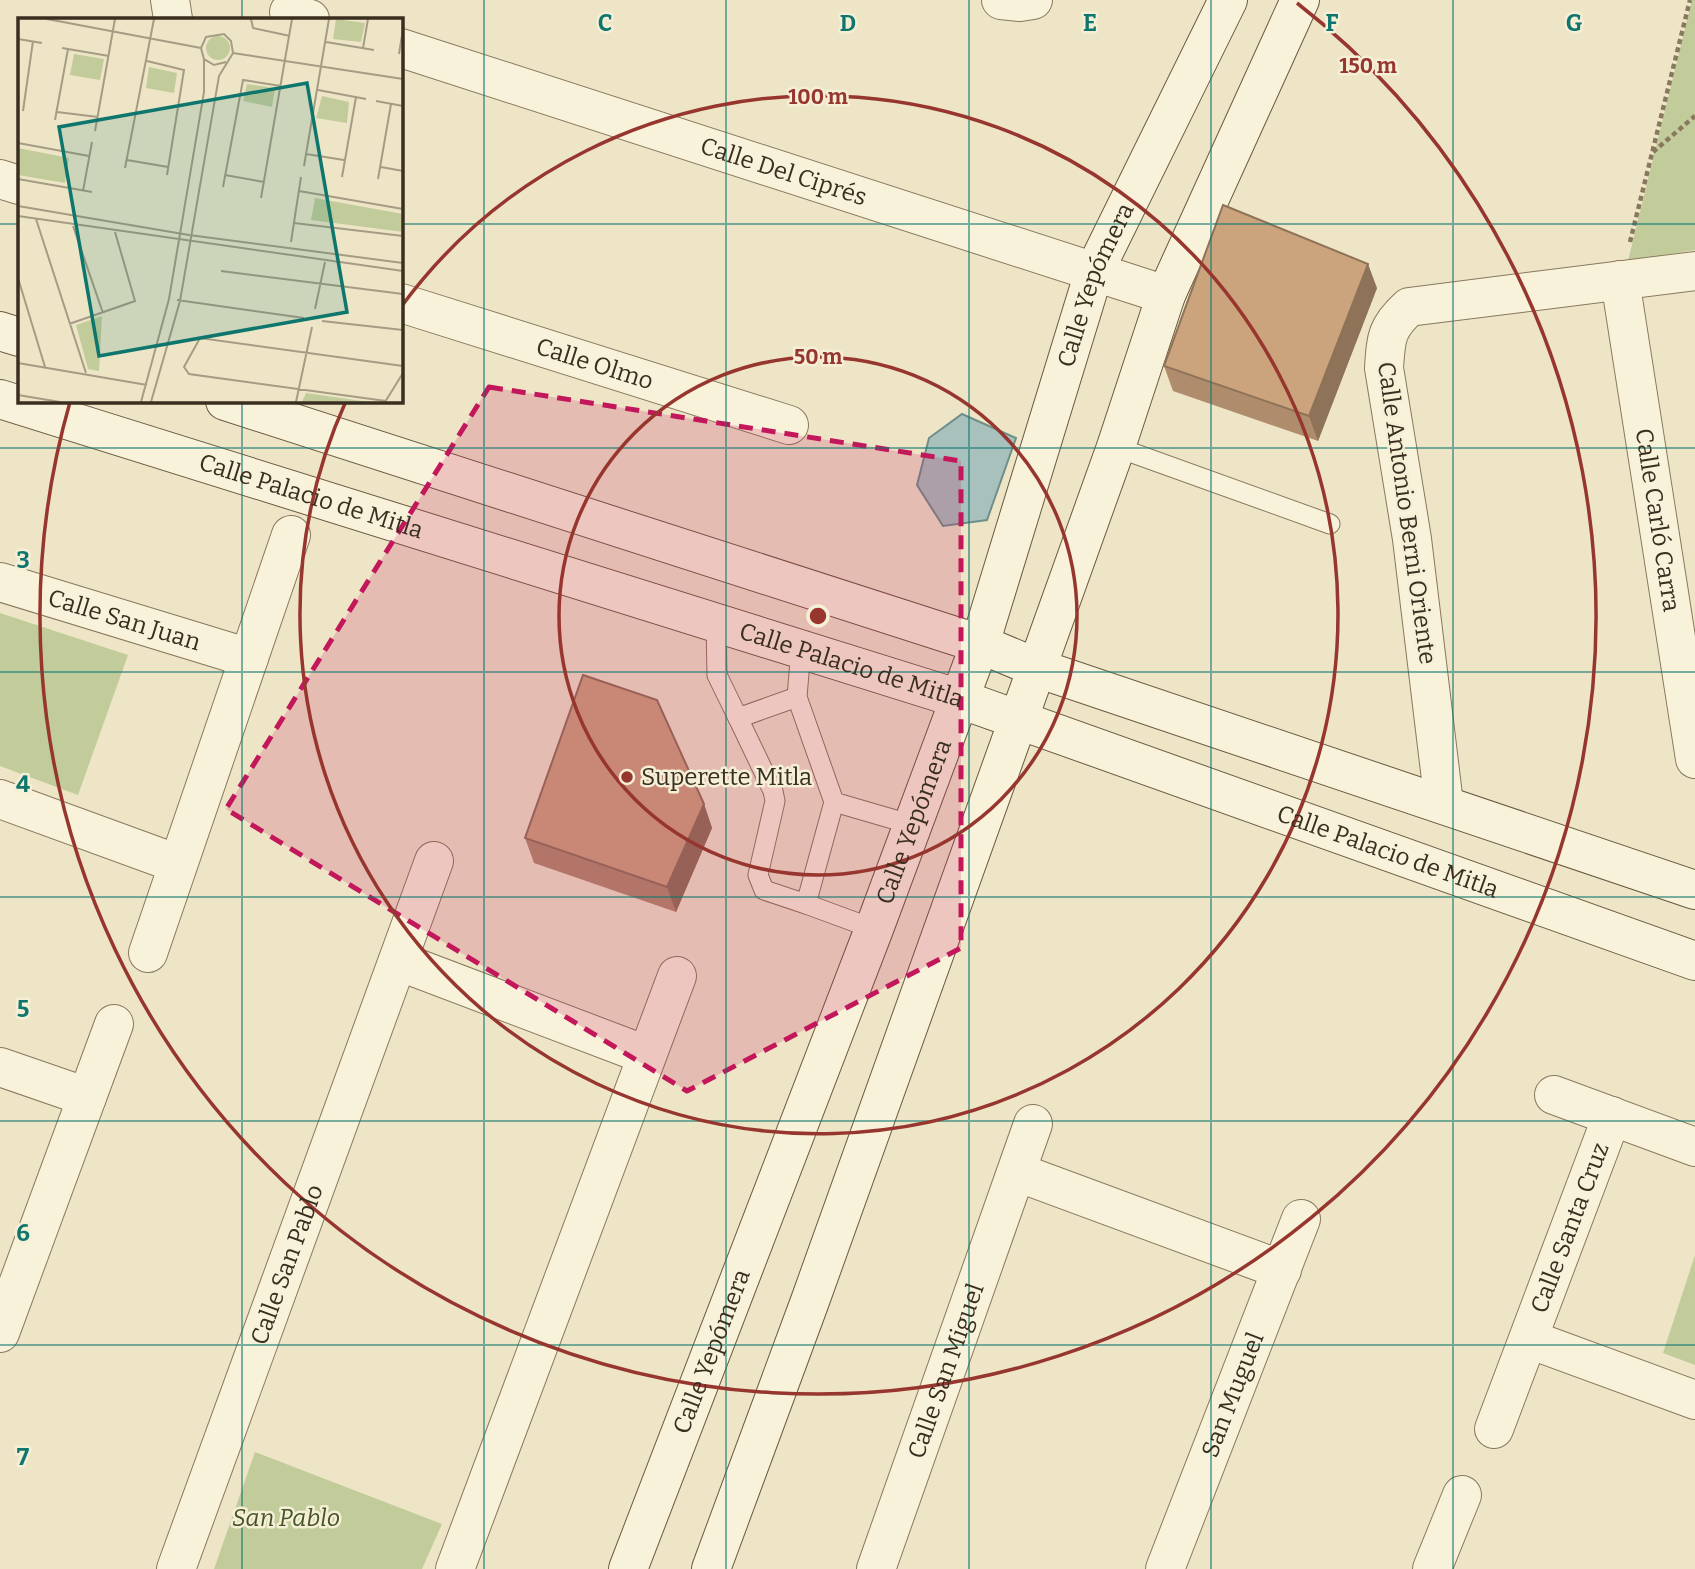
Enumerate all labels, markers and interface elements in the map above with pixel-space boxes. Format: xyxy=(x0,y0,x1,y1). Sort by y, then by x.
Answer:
text: C xyxy=(598,9,612,37)
text: D xyxy=(840,9,856,37)
text: E xyxy=(1083,9,1097,37)
text: F xyxy=(1326,9,1339,37)
text: G xyxy=(1566,9,1583,37)
inset map xyxy=(18,18,402,402)
text: 150 m xyxy=(1339,53,1397,79)
text: 100 m xyxy=(788,84,848,110)
street label: Calle Del Ciprés xyxy=(697,132,870,211)
street label: Calle Yepómera xyxy=(1052,198,1140,370)
street label: Calle Olmo xyxy=(533,332,657,395)
text: 50 m xyxy=(794,344,842,370)
street label: Calle Antonio Berni Oriente xyxy=(1372,360,1442,666)
street label: Calle Carló Carra xyxy=(1629,426,1686,614)
street label: Calle Palacio de Mitla xyxy=(196,448,427,544)
text: 3 xyxy=(16,546,30,574)
street label: Calle San Juan xyxy=(45,584,204,656)
centre of rings xyxy=(806,604,830,628)
street label: Calle Palacio de Mitla xyxy=(736,617,967,713)
street label: Calle Yepómera xyxy=(870,735,957,908)
place label: Superette Mitla xyxy=(641,763,812,791)
marker: Superette Mitla xyxy=(619,769,635,785)
text: 4 xyxy=(16,770,30,798)
street label: Calle Palacio de Mitla xyxy=(1273,799,1502,904)
text: 5 xyxy=(17,995,29,1023)
street label: Calle Santa Cruz xyxy=(1525,1139,1615,1317)
street label: Calle San Pablo xyxy=(245,1181,329,1348)
text: 6 xyxy=(16,1219,30,1247)
street label: Calle Yepómera xyxy=(667,1265,756,1438)
street label: Calle San Miguel xyxy=(902,1280,990,1462)
street label: San Muguel xyxy=(1196,1328,1270,1461)
text: 7 xyxy=(17,1443,30,1471)
park label: San Pablo xyxy=(232,1504,340,1532)

